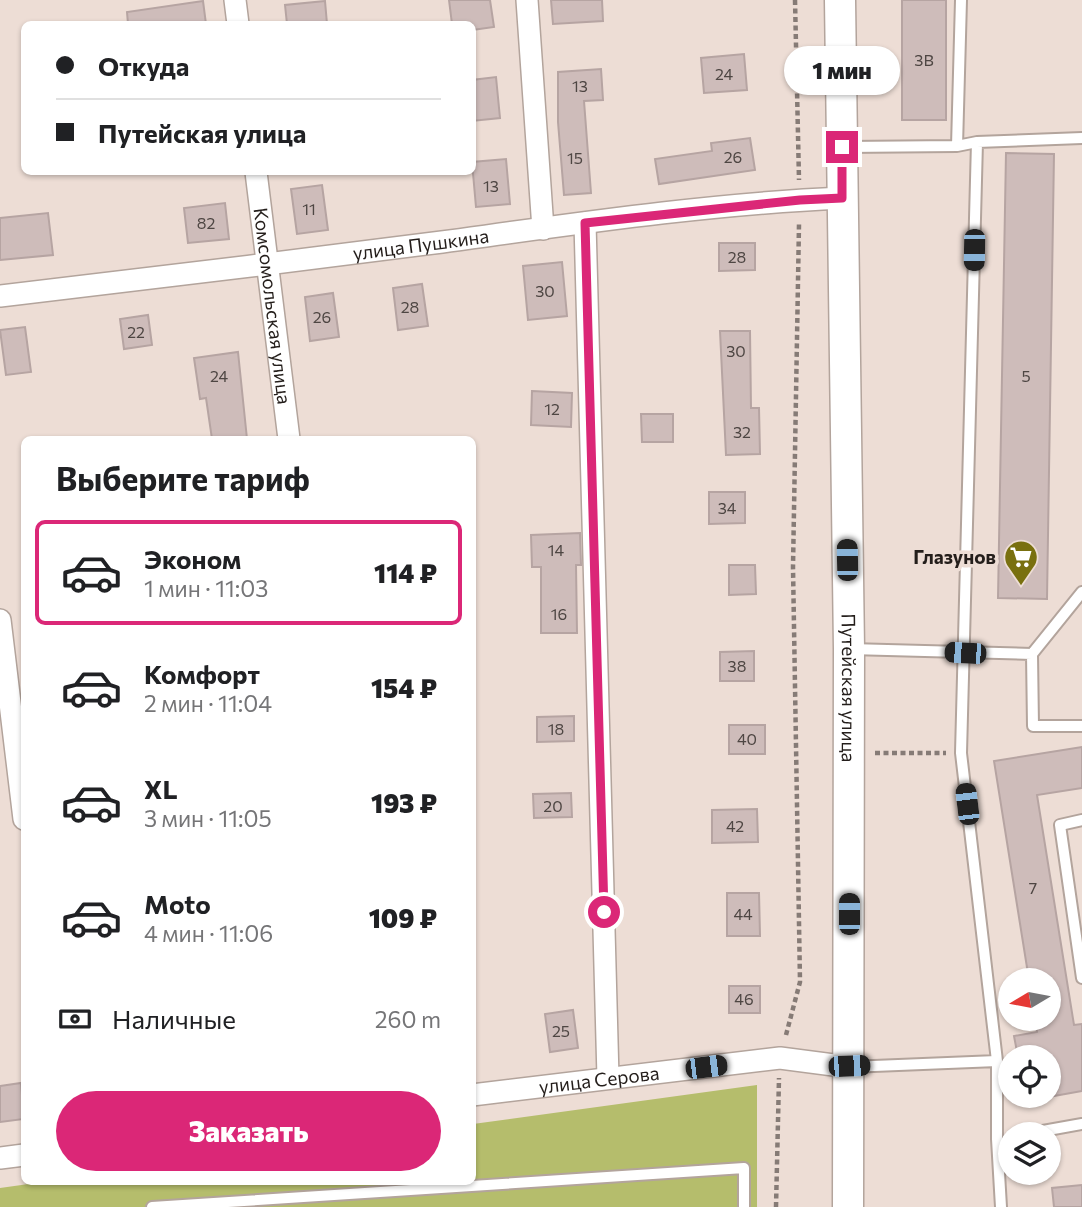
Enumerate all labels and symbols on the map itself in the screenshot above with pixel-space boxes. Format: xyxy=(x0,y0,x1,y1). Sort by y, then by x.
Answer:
callout: 1 мин xyxy=(784,46,900,94)
house number: 3В xyxy=(914,50,934,69)
house number: 24 xyxy=(715,64,733,83)
house number: 13 xyxy=(572,76,588,95)
route end xyxy=(826,131,858,163)
house number: 26 xyxy=(724,147,742,166)
house number: 15 xyxy=(567,148,583,167)
house number: 13 xyxy=(483,176,499,195)
house number: 11 xyxy=(302,199,316,218)
street label: Комсомольская улица xyxy=(249,206,297,406)
house number: 82 xyxy=(197,213,215,232)
street label: улица Пушкина xyxy=(351,224,490,264)
car xyxy=(964,229,985,271)
house number: 28 xyxy=(728,247,746,266)
house number: 30 xyxy=(535,281,555,300)
house number: 28 xyxy=(401,297,419,316)
house number: 26 xyxy=(313,307,331,326)
house number: 22 xyxy=(127,322,145,341)
house number: 30 xyxy=(726,341,746,360)
house number: 24 xyxy=(210,366,228,385)
house number: 5 xyxy=(1021,366,1031,385)
house number: 12 xyxy=(544,399,560,418)
house number: 32 xyxy=(733,422,751,441)
house number: 34 xyxy=(718,498,737,517)
supermarket icon: Глазунов xyxy=(1002,538,1040,587)
car xyxy=(837,539,858,581)
house number: 14 xyxy=(548,540,565,559)
place label: Глазунов xyxy=(913,545,996,568)
house number: 16 xyxy=(551,604,567,623)
street label: Путейская улица xyxy=(838,613,861,762)
car xyxy=(944,641,987,665)
house number: 38 xyxy=(728,656,746,675)
house number: 18 xyxy=(548,719,564,738)
house number: 40 xyxy=(737,729,757,748)
car xyxy=(955,782,980,826)
house number: 20 xyxy=(543,796,563,815)
house number: 42 xyxy=(726,816,744,835)
house number: 7 xyxy=(1029,878,1037,897)
car xyxy=(839,893,860,935)
route start xyxy=(588,896,620,928)
house number: 44 xyxy=(733,904,753,923)
north arrow xyxy=(998,968,1060,1031)
house number: 46 xyxy=(734,989,754,1008)
house number: 25 xyxy=(552,1021,570,1040)
car xyxy=(684,1054,729,1080)
car xyxy=(828,1055,871,1077)
street label: улица Серова xyxy=(538,1061,661,1098)

